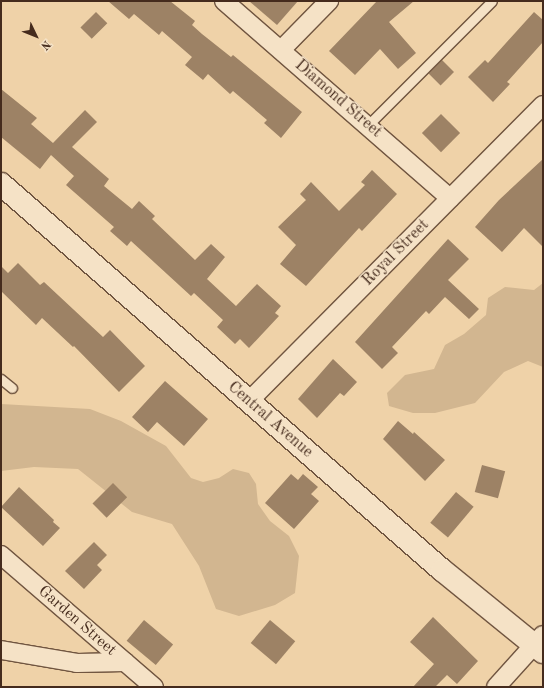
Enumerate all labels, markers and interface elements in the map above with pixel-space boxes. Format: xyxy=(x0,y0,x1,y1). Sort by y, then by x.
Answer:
north arrow xyxy=(16,16,56,56)
text: N xyxy=(38,38,52,51)
street label: Diamond Street xyxy=(290,56,386,142)
street label: Royal Street xyxy=(359,216,433,290)
street label: Central Avenue xyxy=(224,378,316,462)
street label: Garden Street xyxy=(34,582,120,660)

